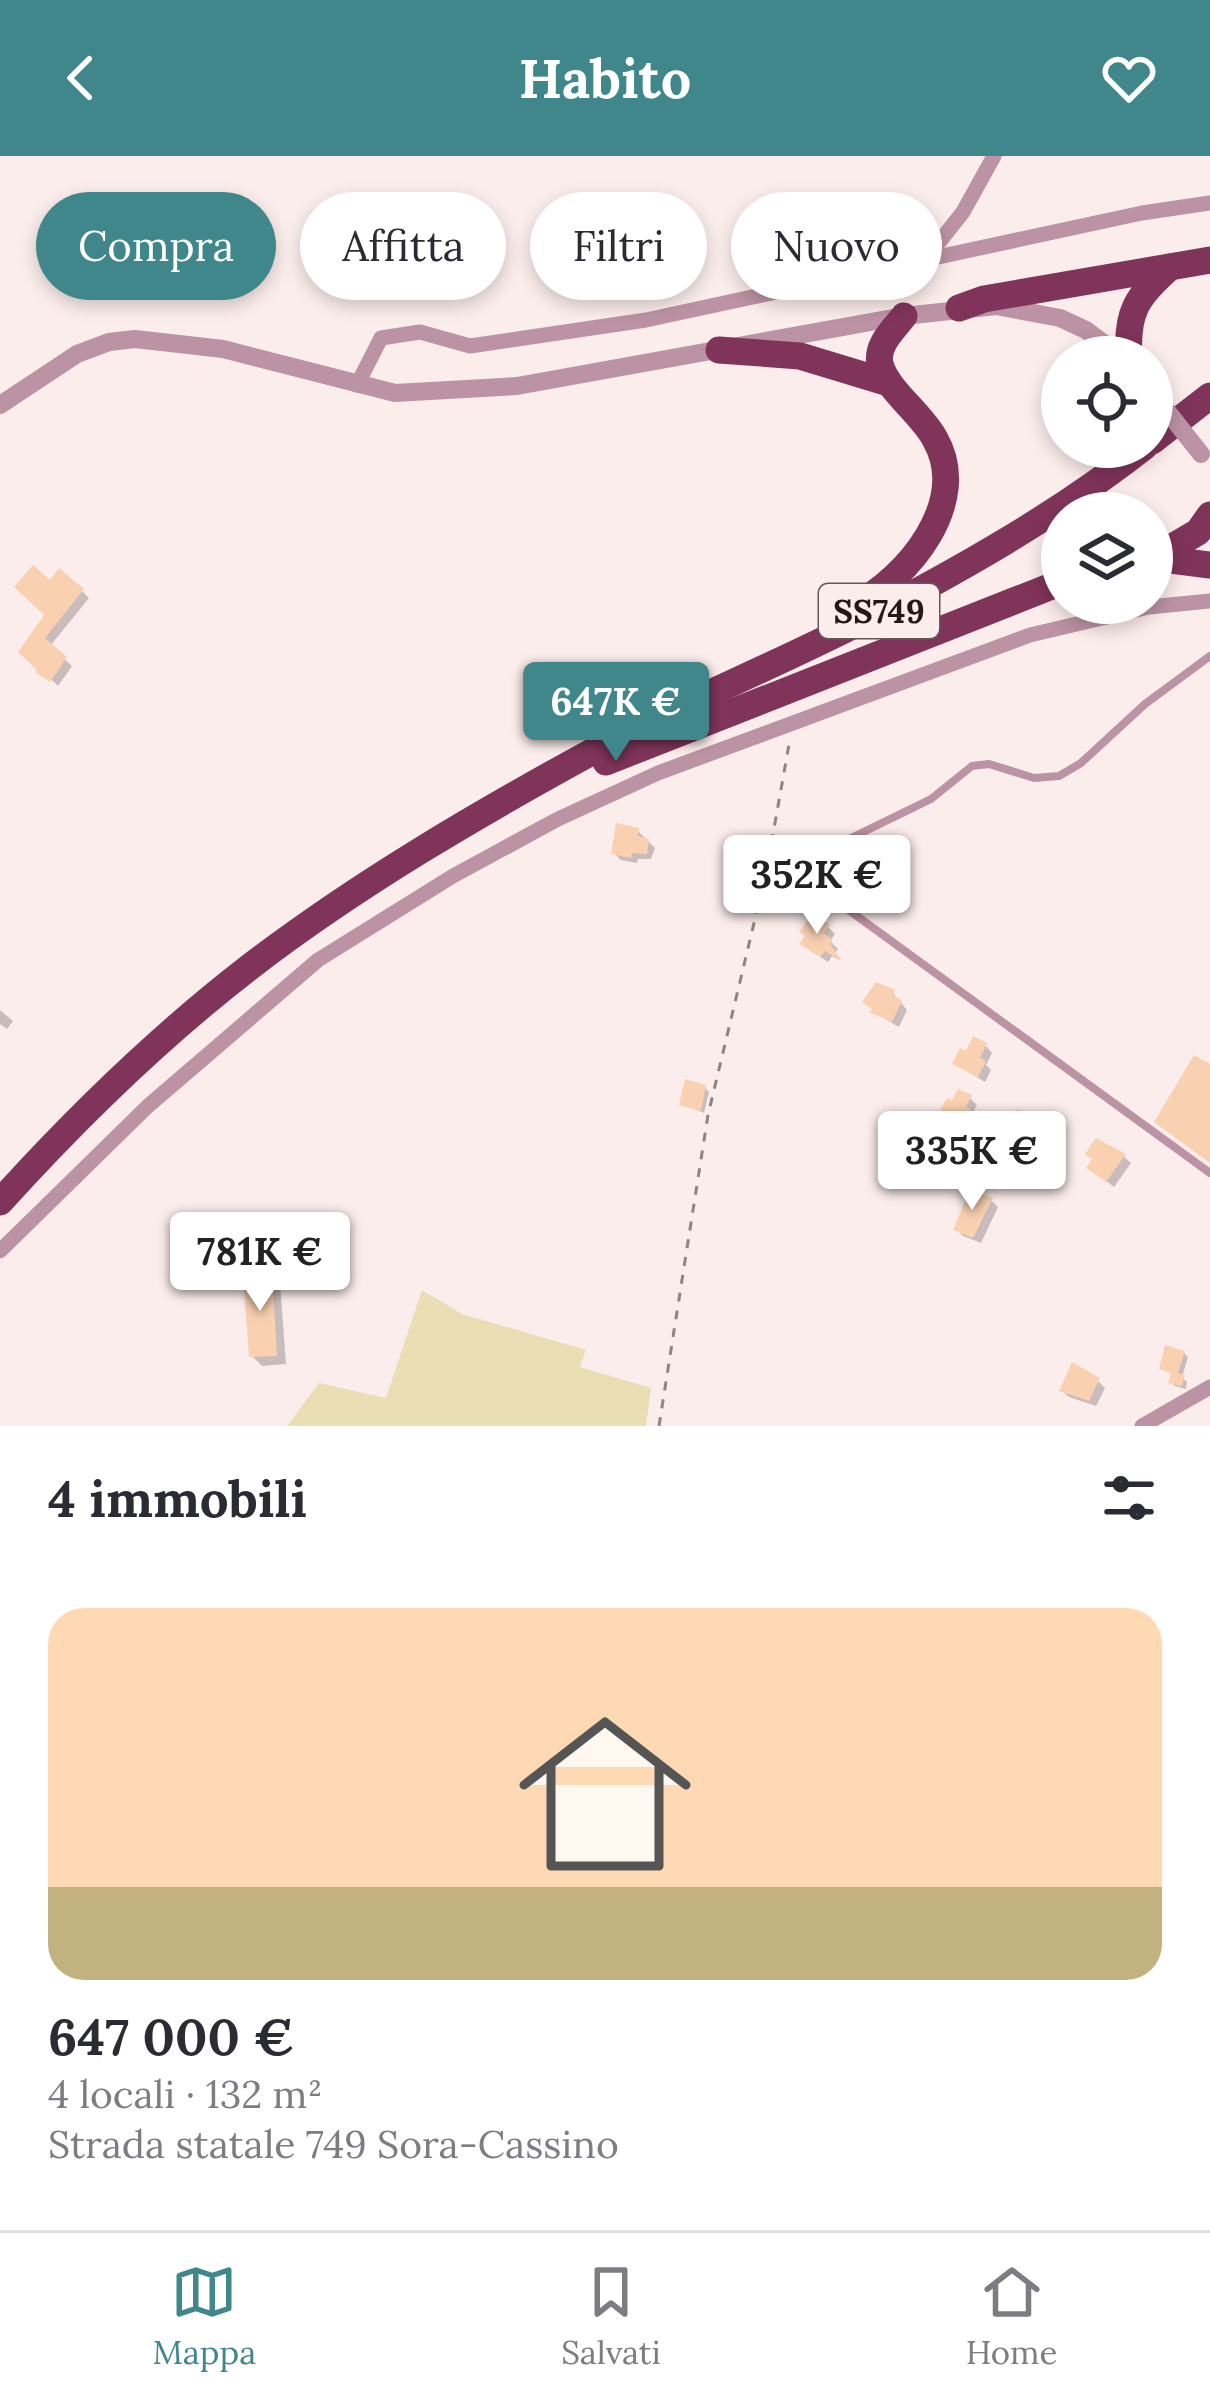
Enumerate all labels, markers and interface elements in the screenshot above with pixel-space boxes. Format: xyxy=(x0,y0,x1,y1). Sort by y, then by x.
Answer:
text: Habito xyxy=(519,44,691,113)
icon: back xyxy=(48,45,114,111)
icon: heart xyxy=(1096,45,1162,111)
chip: Compra xyxy=(36,192,276,300)
chip: Affitta xyxy=(300,192,506,300)
chip: Filtri xyxy=(530,192,707,300)
chip: Nuovo xyxy=(731,192,942,300)
map controls xyxy=(1041,336,1173,624)
button: locate xyxy=(1041,336,1173,468)
button: layers xyxy=(1041,492,1173,624)
road number: SS749 xyxy=(819,584,939,638)
pin: 647K € xyxy=(518,662,714,764)
text: 647K € xyxy=(550,676,682,726)
pin: 352K € xyxy=(719,835,915,937)
text: 352K € xyxy=(750,849,884,899)
pin: 335K € xyxy=(874,1111,1070,1213)
text: 335K € xyxy=(905,1125,1039,1175)
pin: 781K € xyxy=(162,1212,358,1314)
text: 781K € xyxy=(197,1226,323,1276)
icon: filters xyxy=(1096,1465,1162,1531)
text: 4 immobili xyxy=(48,1466,307,1531)
icon: home xyxy=(497,1686,713,1902)
text: 647 000 € xyxy=(48,2004,295,2069)
text: 4 locali · 132 m² xyxy=(48,2069,322,2119)
text: Strada statale 749 Sora-Cassino xyxy=(48,2119,619,2169)
tab: Mappa xyxy=(152,2259,256,2373)
tab: Salvati xyxy=(561,2259,661,2373)
tab: Home xyxy=(966,2259,1058,2373)

